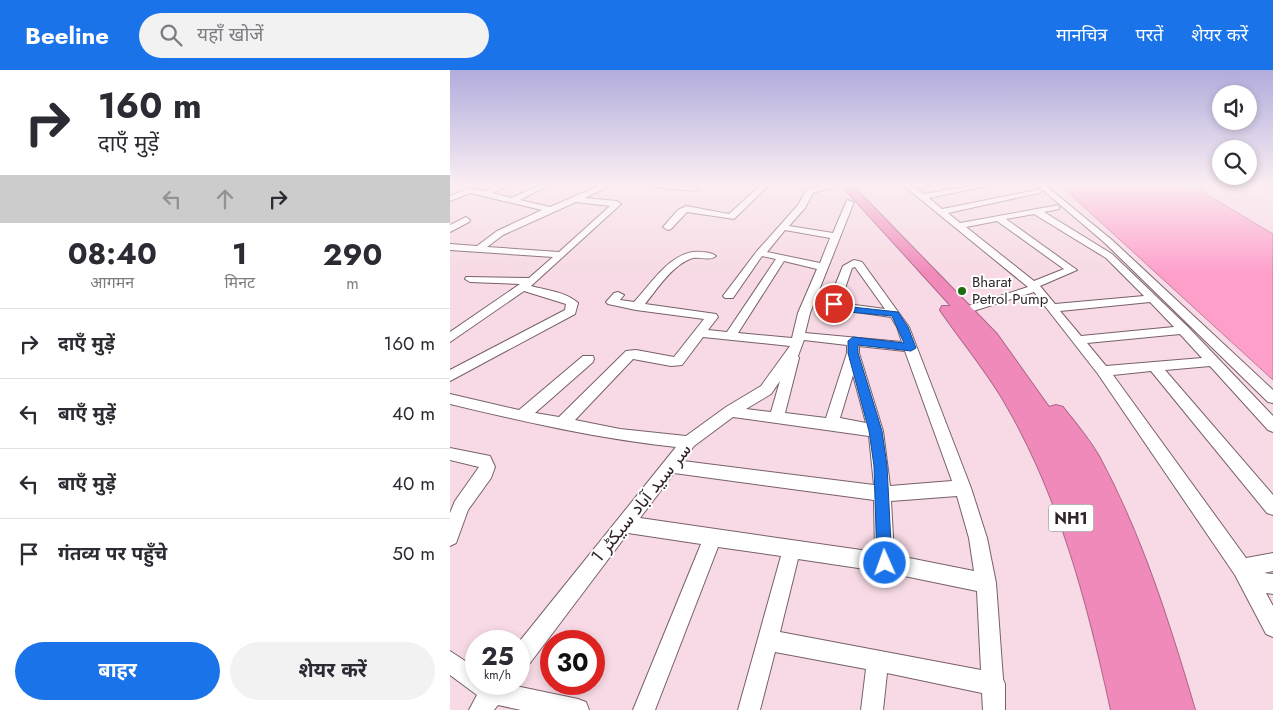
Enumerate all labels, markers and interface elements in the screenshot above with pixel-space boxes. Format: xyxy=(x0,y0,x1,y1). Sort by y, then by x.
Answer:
search box xyxy=(139,13,489,58)
text: Beeline xyxy=(25,18,109,53)
icon: search xyxy=(157,21,185,49)
text: यहाँ खोजें xyxy=(197,21,263,48)
text: मानचित्र xyxy=(1056,22,1108,48)
text: परतें xyxy=(1136,22,1163,48)
text: शेयर करें xyxy=(1191,22,1248,48)
text: 160 m xyxy=(98,81,202,131)
map controls xyxy=(1212,85,1257,185)
button: sound xyxy=(1212,85,1257,130)
icon: right xyxy=(15,90,80,155)
text: दाएँ मुड़ें xyxy=(98,127,159,159)
button: search xyxy=(1212,140,1257,185)
icon: left xyxy=(158,185,186,213)
icon: ahead xyxy=(211,185,239,213)
icon: right xyxy=(264,185,292,213)
text: 08:40 xyxy=(68,232,157,275)
text: 1 xyxy=(232,232,247,275)
text: 290 xyxy=(323,233,382,276)
text: आगमन xyxy=(90,271,134,294)
text: मिनट xyxy=(224,271,255,294)
place label: Bharat Petrol Pump xyxy=(972,271,1049,310)
text: m xyxy=(346,272,359,295)
pin xyxy=(813,283,855,325)
marker: Bharat Petrol Pump xyxy=(956,285,968,297)
icon: arrive xyxy=(820,290,848,318)
icon: right xyxy=(15,330,43,358)
text: दाएँ मुड़ें xyxy=(58,330,115,357)
text: 160 m xyxy=(384,330,435,357)
icon: left xyxy=(15,400,43,428)
text: बाएँ मुड़ें xyxy=(58,400,116,427)
text: 40 m xyxy=(392,400,435,427)
street label: سر سید آباد سیکٹر 1 xyxy=(585,438,697,568)
icon: left xyxy=(15,470,43,498)
text: बाएँ मुड़ें xyxy=(58,470,116,497)
text: 40 m xyxy=(392,470,435,497)
road number: NH1 xyxy=(1048,504,1094,532)
position arrow xyxy=(858,536,910,588)
icon: arrive xyxy=(15,540,43,568)
text: गंतव्य पर पहुँचे xyxy=(58,540,167,567)
text: 50 m xyxy=(392,540,435,567)
speed limit sign: 30 xyxy=(540,630,605,695)
text: 25 xyxy=(481,638,514,674)
button: बाहर xyxy=(15,642,220,700)
button: शेयर करें xyxy=(230,642,435,700)
text: km/h xyxy=(484,666,511,684)

